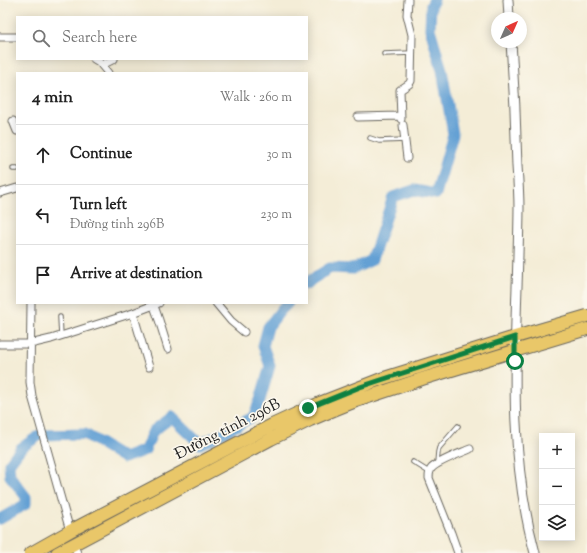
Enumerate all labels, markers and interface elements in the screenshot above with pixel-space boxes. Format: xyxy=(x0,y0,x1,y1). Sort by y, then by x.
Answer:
north arrow xyxy=(491,12,527,48)
search box xyxy=(16,16,308,60)
icon: search xyxy=(30,27,52,49)
text: Search here xyxy=(62,28,137,49)
text: 4 min xyxy=(32,86,73,110)
text: Walk · 260 m xyxy=(220,89,292,107)
icon: ahead xyxy=(32,144,54,166)
text: Continue xyxy=(70,144,132,165)
text: 30 m xyxy=(266,146,292,164)
text: Turn left xyxy=(70,195,127,216)
icon: left xyxy=(32,204,54,226)
text: 230 m xyxy=(260,206,292,224)
text: Đường tỉnh 296B xyxy=(70,216,164,234)
icon: arrive xyxy=(32,264,54,286)
text: Arrive at destination xyxy=(70,264,203,285)
route start xyxy=(506,352,524,370)
street label: Đường tỉnh 296B xyxy=(171,393,285,467)
route end xyxy=(299,399,317,417)
map controls xyxy=(539,433,575,541)
button: + xyxy=(539,433,575,469)
button: − xyxy=(539,469,575,505)
button: layers xyxy=(539,505,575,541)

